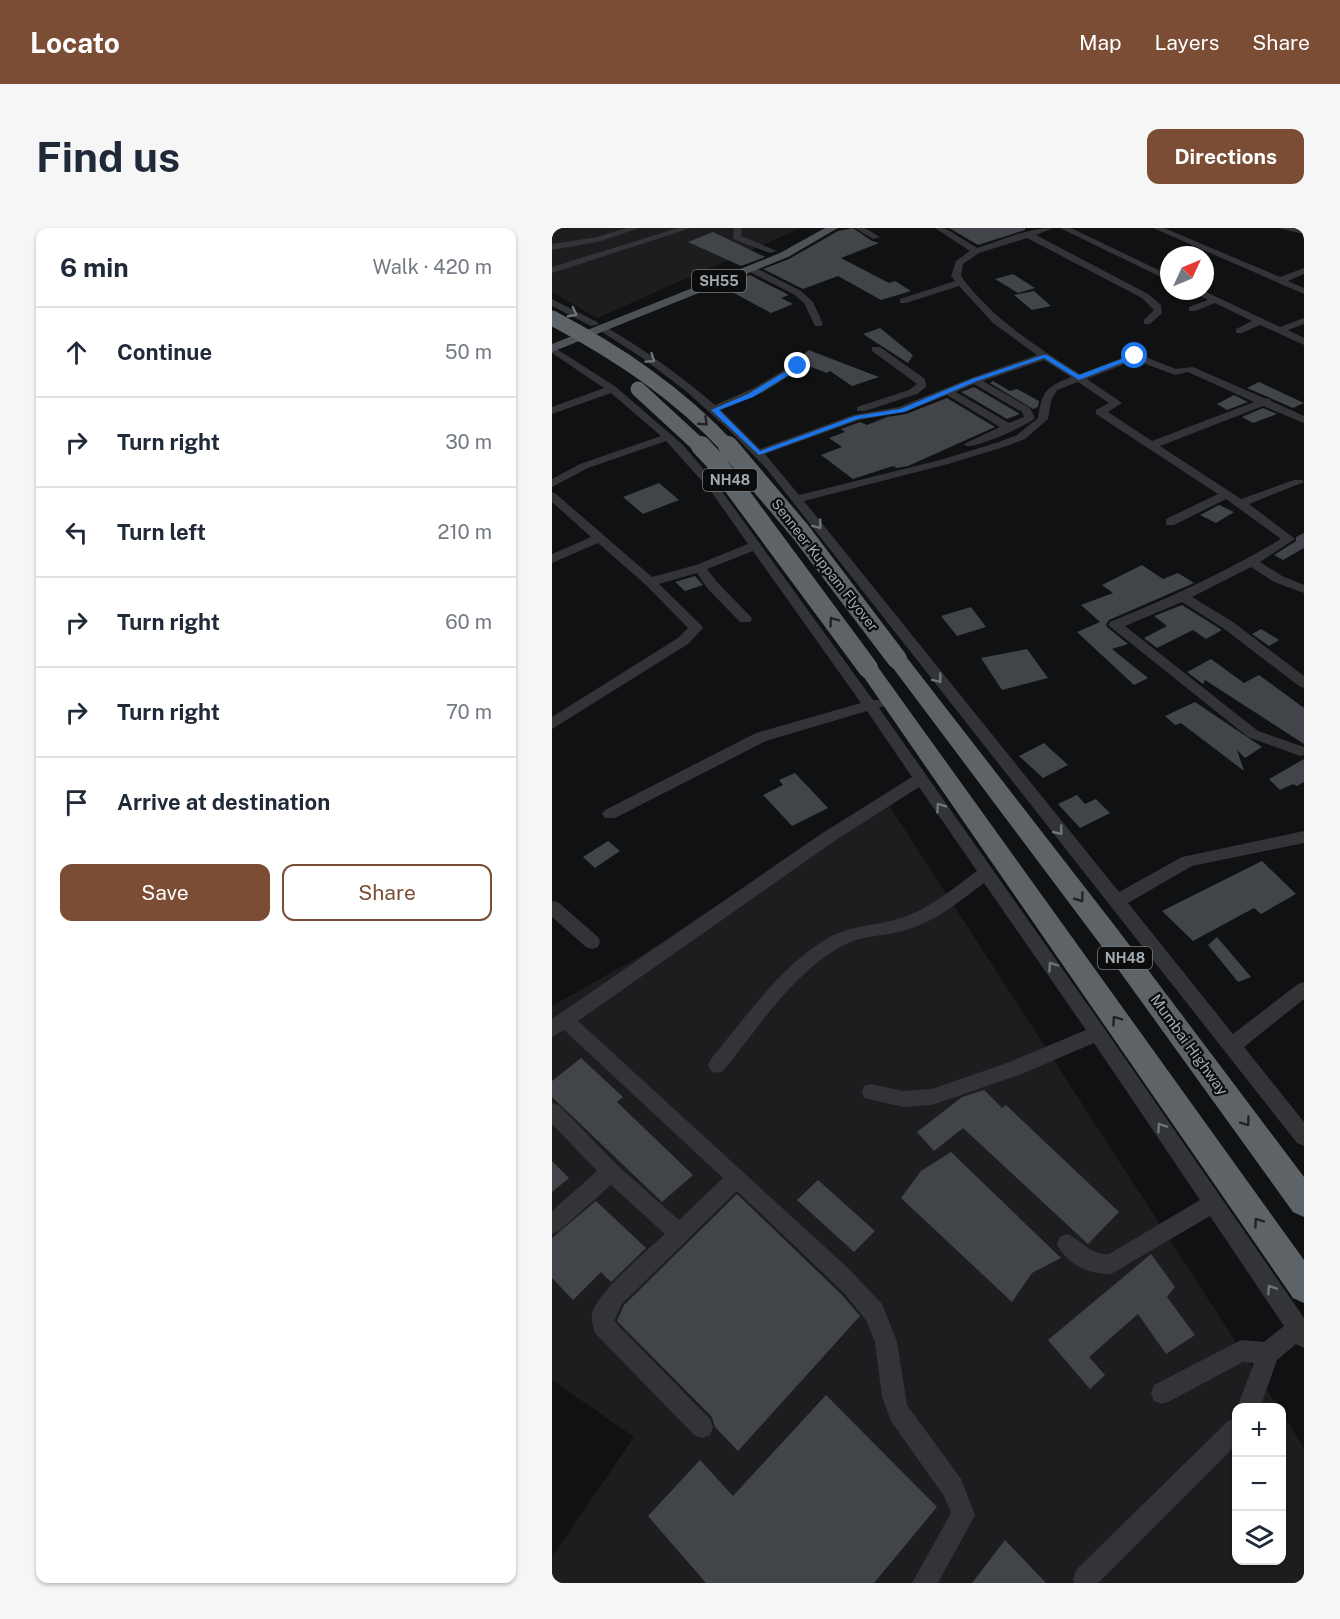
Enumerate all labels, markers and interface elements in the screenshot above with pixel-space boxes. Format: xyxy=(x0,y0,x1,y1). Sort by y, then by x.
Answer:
text: Locato xyxy=(30,26,120,59)
text: Map xyxy=(1079,30,1122,55)
text: Layers xyxy=(1155,30,1219,55)
text: Share xyxy=(1252,30,1310,55)
button: Directions xyxy=(1147,129,1304,184)
text: Find us xyxy=(36,132,180,181)
north arrow xyxy=(1160,246,1214,300)
text: 6 min xyxy=(60,252,129,283)
text: Walk · 420 m xyxy=(372,255,492,279)
road number: SH55 xyxy=(692,270,746,292)
one-way arrow xyxy=(567,306,577,317)
icon: ahead xyxy=(60,336,93,369)
text: Continue xyxy=(117,339,212,365)
text: 50 m xyxy=(445,340,492,364)
route start xyxy=(1121,342,1147,368)
one-way arrow xyxy=(644,352,655,363)
route end xyxy=(784,352,810,378)
one-way arrow xyxy=(697,415,707,426)
icon: right xyxy=(60,426,93,459)
text: Turn right xyxy=(117,429,220,455)
text: 30 m xyxy=(445,430,492,454)
road number: NH48 xyxy=(703,469,757,491)
street label: Senneer Kuppam Flyover xyxy=(768,496,882,634)
icon: left xyxy=(60,516,93,549)
text: Turn left xyxy=(117,519,206,545)
one-way arrow xyxy=(810,519,821,530)
text: 210 m xyxy=(438,520,492,544)
icon: right xyxy=(60,606,93,639)
text: Turn right xyxy=(117,609,220,635)
text: 60 m xyxy=(445,610,492,634)
one-way arrow xyxy=(829,616,840,627)
one-way arrow xyxy=(931,672,942,683)
icon: right xyxy=(60,696,93,729)
text: Turn right xyxy=(117,699,220,725)
text: 70 m xyxy=(446,700,492,724)
icon: arrive xyxy=(60,786,93,819)
text: Arrive at destination xyxy=(117,789,330,815)
one-way arrow xyxy=(936,802,947,813)
one-way arrow xyxy=(1052,825,1063,836)
button: Save xyxy=(60,864,270,921)
button: Share xyxy=(282,864,492,921)
one-way arrow xyxy=(1072,891,1083,902)
road number: NH48 xyxy=(1098,947,1152,969)
one-way arrow xyxy=(1048,962,1059,973)
street label: Mumbai Highway xyxy=(1147,991,1232,1098)
one-way arrow xyxy=(1112,1016,1123,1027)
one-way arrow xyxy=(1238,1116,1249,1127)
one-way arrow xyxy=(1157,1123,1168,1134)
one-way arrow xyxy=(1254,1218,1265,1229)
one-way arrow xyxy=(1267,1284,1278,1295)
map controls xyxy=(1232,1403,1286,1565)
button: + xyxy=(1232,1403,1286,1457)
button: − xyxy=(1232,1457,1286,1511)
button: layers xyxy=(1232,1511,1286,1565)

